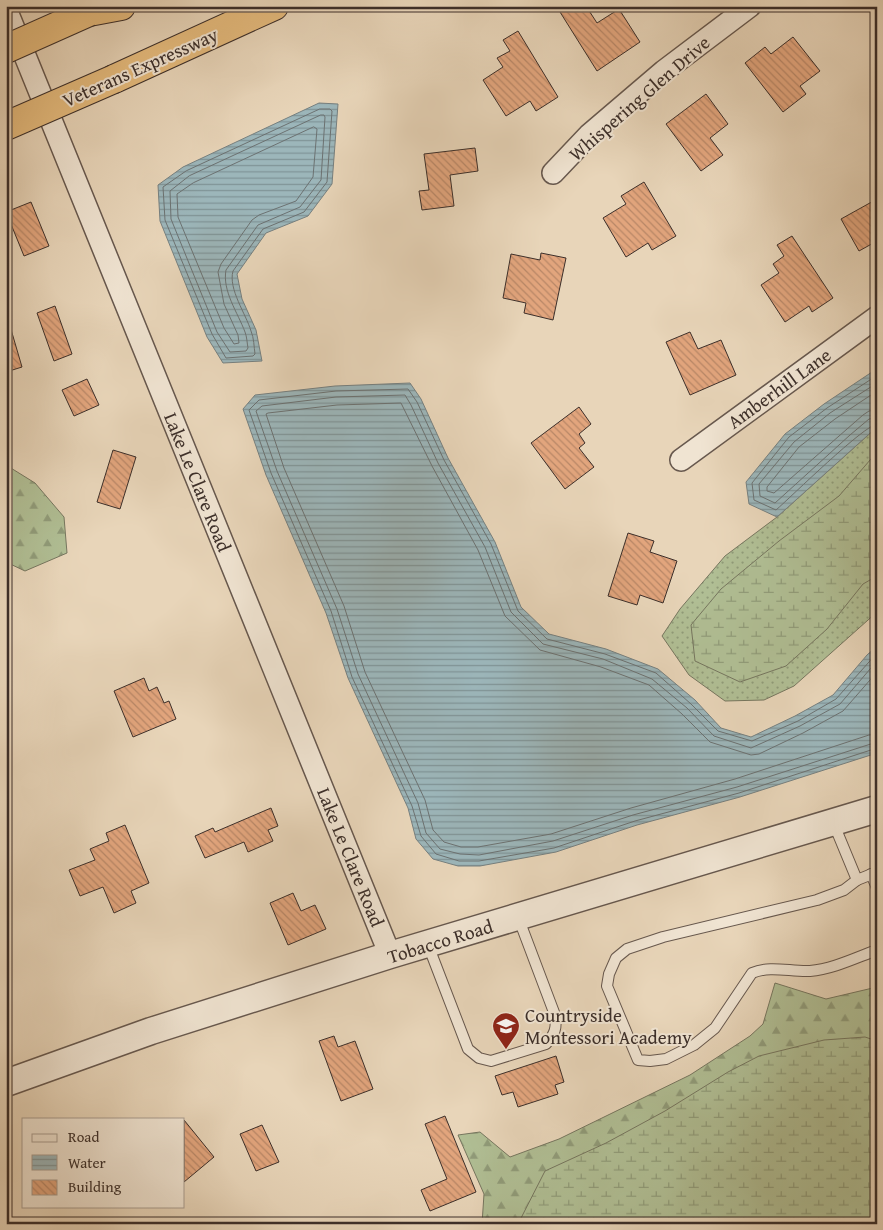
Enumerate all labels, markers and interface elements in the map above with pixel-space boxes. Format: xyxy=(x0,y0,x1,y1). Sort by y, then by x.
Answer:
street label: Veterans Expressway xyxy=(58,20,223,114)
street label: Whispering Glen Drive xyxy=(562,29,716,167)
street label: Amberhill Lane xyxy=(721,341,837,435)
street label: Lake Le Clare Road xyxy=(157,408,239,557)
street label: Lake Le Clare Road xyxy=(310,783,392,932)
street label: Tobacco Road xyxy=(384,911,497,970)
place label: Countryside Montessori Academy xyxy=(525,1001,692,1051)
school or university icon: Countryside Montessori Academy xyxy=(491,1011,521,1050)
legend xyxy=(22,1118,185,1208)
text: Road xyxy=(68,1126,99,1147)
text: Water xyxy=(68,1152,106,1173)
text: Building xyxy=(68,1176,122,1197)

